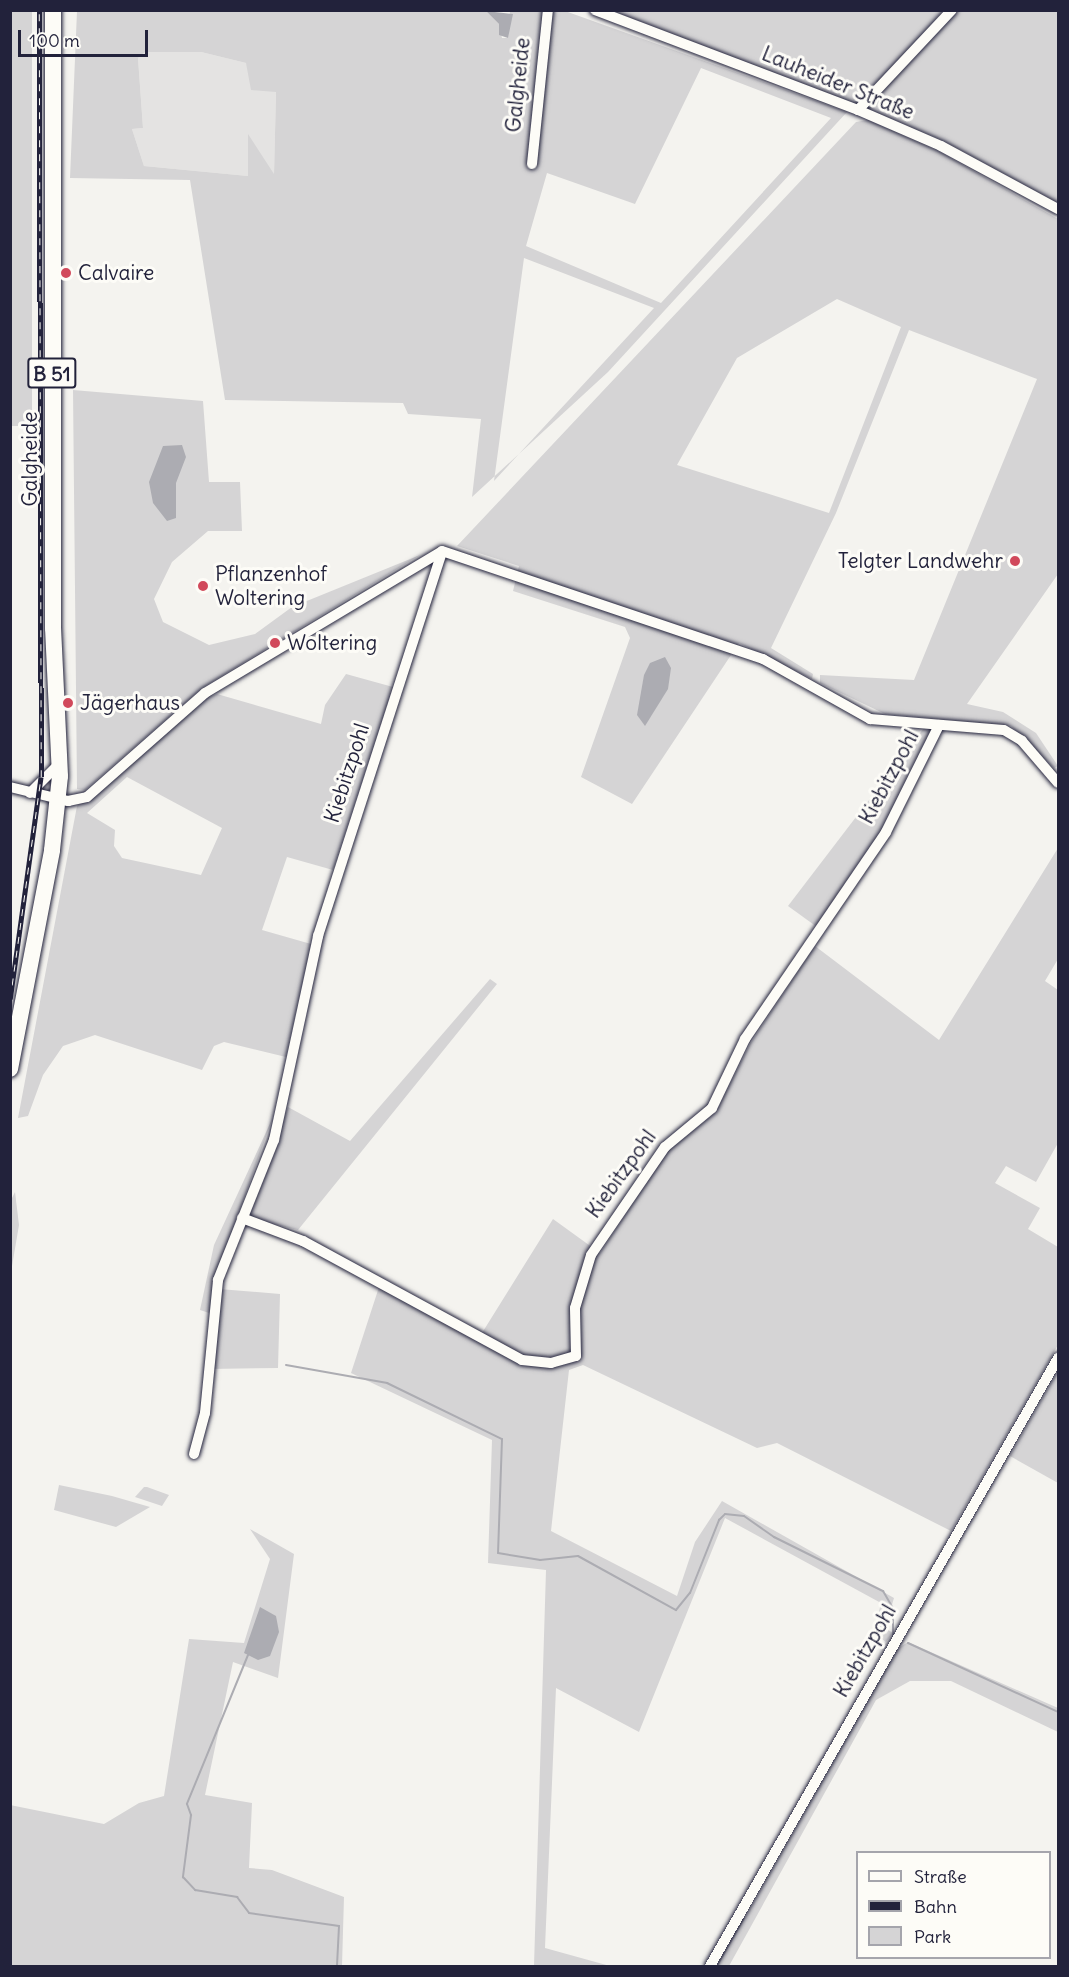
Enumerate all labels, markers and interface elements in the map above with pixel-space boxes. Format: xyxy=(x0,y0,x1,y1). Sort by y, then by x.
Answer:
scale bar xyxy=(21,18,152,56)
text: 100 m xyxy=(29,29,80,52)
street label: Galgheide xyxy=(500,36,536,134)
street label: Lauheider Straße xyxy=(758,41,918,125)
place label: Calvaire xyxy=(78,260,154,286)
marker: Calvaire xyxy=(59,266,73,280)
road number: B 51 xyxy=(26,356,78,390)
street label: Galgheide xyxy=(17,411,43,507)
place label: Telgter Landwehr xyxy=(838,548,1003,574)
marker: Telgter Landwehr xyxy=(1008,554,1022,568)
place label: Pflanzenhof Woltering xyxy=(215,561,327,611)
marker: Pflanzenhof Woltering xyxy=(196,579,210,593)
place label: Woltering xyxy=(287,630,377,656)
marker: Woltering xyxy=(268,636,282,650)
place label: Jägerhaus xyxy=(80,690,180,716)
marker: Jägerhaus xyxy=(61,696,75,710)
street label: Kiebitzpohl xyxy=(319,720,375,826)
street label: Kiebitzpohl xyxy=(854,726,924,828)
street label: Kiebitzpohl xyxy=(581,1125,661,1223)
street label: Kiebitzpohl xyxy=(828,1600,902,1702)
legend xyxy=(856,1851,1051,1959)
text: Straße xyxy=(914,1865,967,1888)
text: Bahn xyxy=(914,1895,957,1918)
text: Park xyxy=(914,1925,951,1948)

